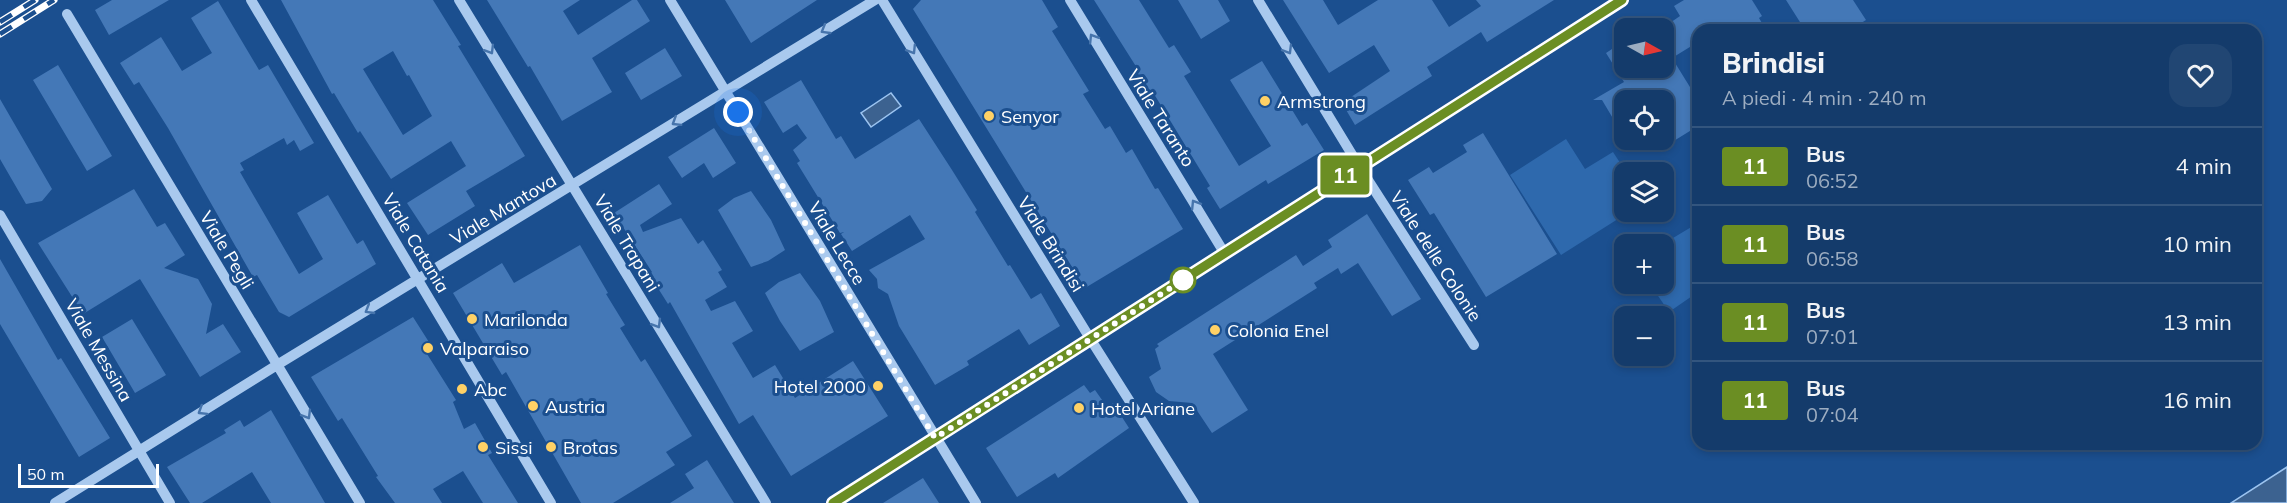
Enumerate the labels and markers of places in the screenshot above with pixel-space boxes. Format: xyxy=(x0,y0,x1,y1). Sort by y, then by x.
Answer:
place label: Armstrong xyxy=(1277,90,1366,113)
marker: Armstrong xyxy=(1258,94,1272,108)
place label: Senyor xyxy=(1001,105,1059,128)
marker: Senyor xyxy=(982,109,996,123)
unlabelled marker xyxy=(1170,267,1196,293)
place label: Marilonda xyxy=(484,308,568,331)
marker: Marilonda xyxy=(465,312,479,326)
place label: Colonia Enel xyxy=(1227,319,1329,342)
marker: Colonia Enel xyxy=(1208,323,1222,337)
place label: Valparaiso xyxy=(440,337,529,360)
marker: Valparaiso xyxy=(421,341,435,355)
place label: Hotel 2000 xyxy=(774,375,866,398)
place label: Abc xyxy=(474,378,507,401)
marker: Hotel 2000 xyxy=(871,379,885,393)
marker: Abc xyxy=(455,382,469,396)
place label: Austria xyxy=(545,395,605,418)
place label: Hotel Ariane xyxy=(1091,397,1195,420)
marker: Austria xyxy=(526,399,540,413)
marker: Hotel Ariane xyxy=(1072,401,1086,415)
place label: Sissi xyxy=(495,436,533,459)
place label: Brotas xyxy=(563,436,618,459)
marker: Sissi xyxy=(476,440,490,454)
marker: Brotas xyxy=(544,440,558,454)

